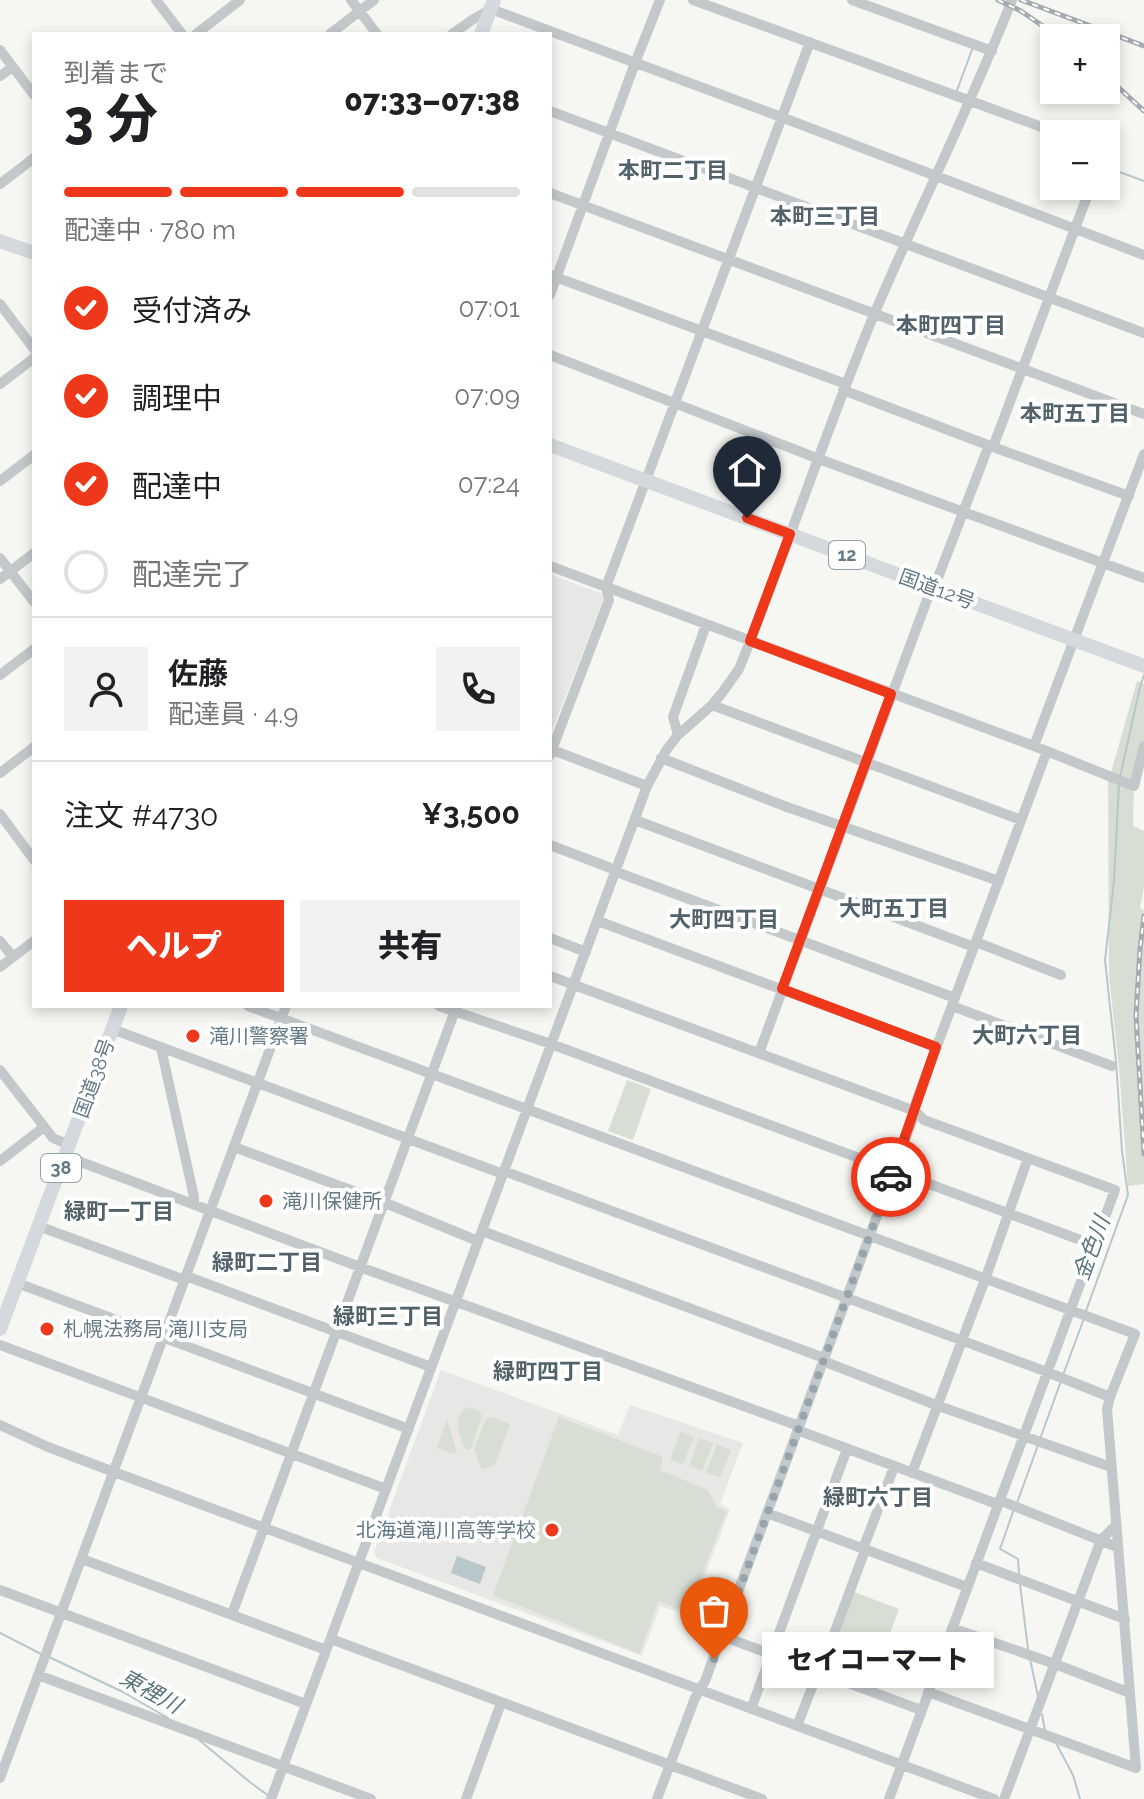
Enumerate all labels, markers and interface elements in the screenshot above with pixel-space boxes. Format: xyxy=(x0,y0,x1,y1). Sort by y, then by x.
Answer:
map controls xyxy=(1040,24,1120,200)
button: + xyxy=(1040,24,1120,104)
text: 到着まで xyxy=(64,58,168,88)
text: 07:33–07:38 xyxy=(344,83,520,118)
text: 3 分 xyxy=(64,88,158,149)
button: − xyxy=(1040,120,1120,200)
district label: 本町二丁目 xyxy=(618,157,728,183)
district label: 本町三丁目 xyxy=(770,203,880,229)
text: 配達中 · 780 m xyxy=(64,215,236,245)
icon: check xyxy=(64,286,108,330)
text: 受付済み xyxy=(132,293,252,328)
text: 07:01 xyxy=(458,293,520,323)
district label: 本町四丁目 xyxy=(896,312,1006,338)
icon: check xyxy=(64,374,108,418)
text: 調理中 xyxy=(132,381,222,416)
text: 07:09 xyxy=(454,381,520,411)
district label: 本町五丁目 xyxy=(1020,400,1130,426)
pin xyxy=(713,436,781,518)
icon: home xyxy=(725,448,769,492)
icon: check xyxy=(64,462,108,506)
text: 配達中 xyxy=(132,469,222,504)
text: 07:24 xyxy=(458,469,520,499)
road number: 12 xyxy=(829,541,865,569)
text: 配達完了 xyxy=(132,557,252,592)
street label: 国道12号 xyxy=(896,564,978,614)
button: person xyxy=(64,647,148,731)
button: phone xyxy=(436,647,520,731)
text: 佐藤 xyxy=(168,656,228,691)
text: 配達員 · 4.9 xyxy=(168,699,299,729)
text: ¥3,500 xyxy=(421,796,520,831)
text: 注文 #4730 xyxy=(64,798,218,833)
district label: 大町五丁目 xyxy=(839,895,949,921)
button: ヘルプ xyxy=(64,900,284,992)
button: 共有 xyxy=(300,900,520,992)
district label: 大町四丁目 xyxy=(669,906,779,932)
district label: 大町六丁目 xyxy=(972,1022,1082,1048)
place label: 滝川警察署 xyxy=(209,1024,309,1048)
marker: 滝川警察署 xyxy=(184,1027,202,1045)
street label: 国道38号 xyxy=(69,1035,119,1121)
courier xyxy=(851,1137,931,1217)
road number: 38 xyxy=(41,1154,81,1182)
icon: car xyxy=(869,1155,913,1199)
place label: 滝川保健所 xyxy=(282,1189,382,1213)
marker: 滝川保健所 xyxy=(257,1192,275,1210)
district label: 緑町一丁目 xyxy=(64,1198,174,1224)
water label: 金色川 xyxy=(1067,1211,1115,1283)
district label: 緑町二丁目 xyxy=(212,1249,322,1275)
district label: 緑町三丁目 xyxy=(333,1303,443,1329)
place label: 札幌法務局 滝川支局 xyxy=(63,1317,248,1341)
marker: 札幌法務局 滝川支局 xyxy=(38,1320,56,1338)
district label: 緑町四丁目 xyxy=(493,1358,603,1384)
district label: 緑町六丁目 xyxy=(823,1484,933,1510)
place label: 北海道滝川高等学校 xyxy=(356,1518,536,1542)
marker: 北海道滝川高等学校 xyxy=(543,1521,561,1539)
pin xyxy=(680,1577,748,1659)
icon: bag xyxy=(692,1589,736,1633)
callout: セイコーマート xyxy=(762,1631,994,1687)
text: セイコーマート xyxy=(787,1645,969,1675)
water label: 東裡川 xyxy=(116,1664,188,1719)

